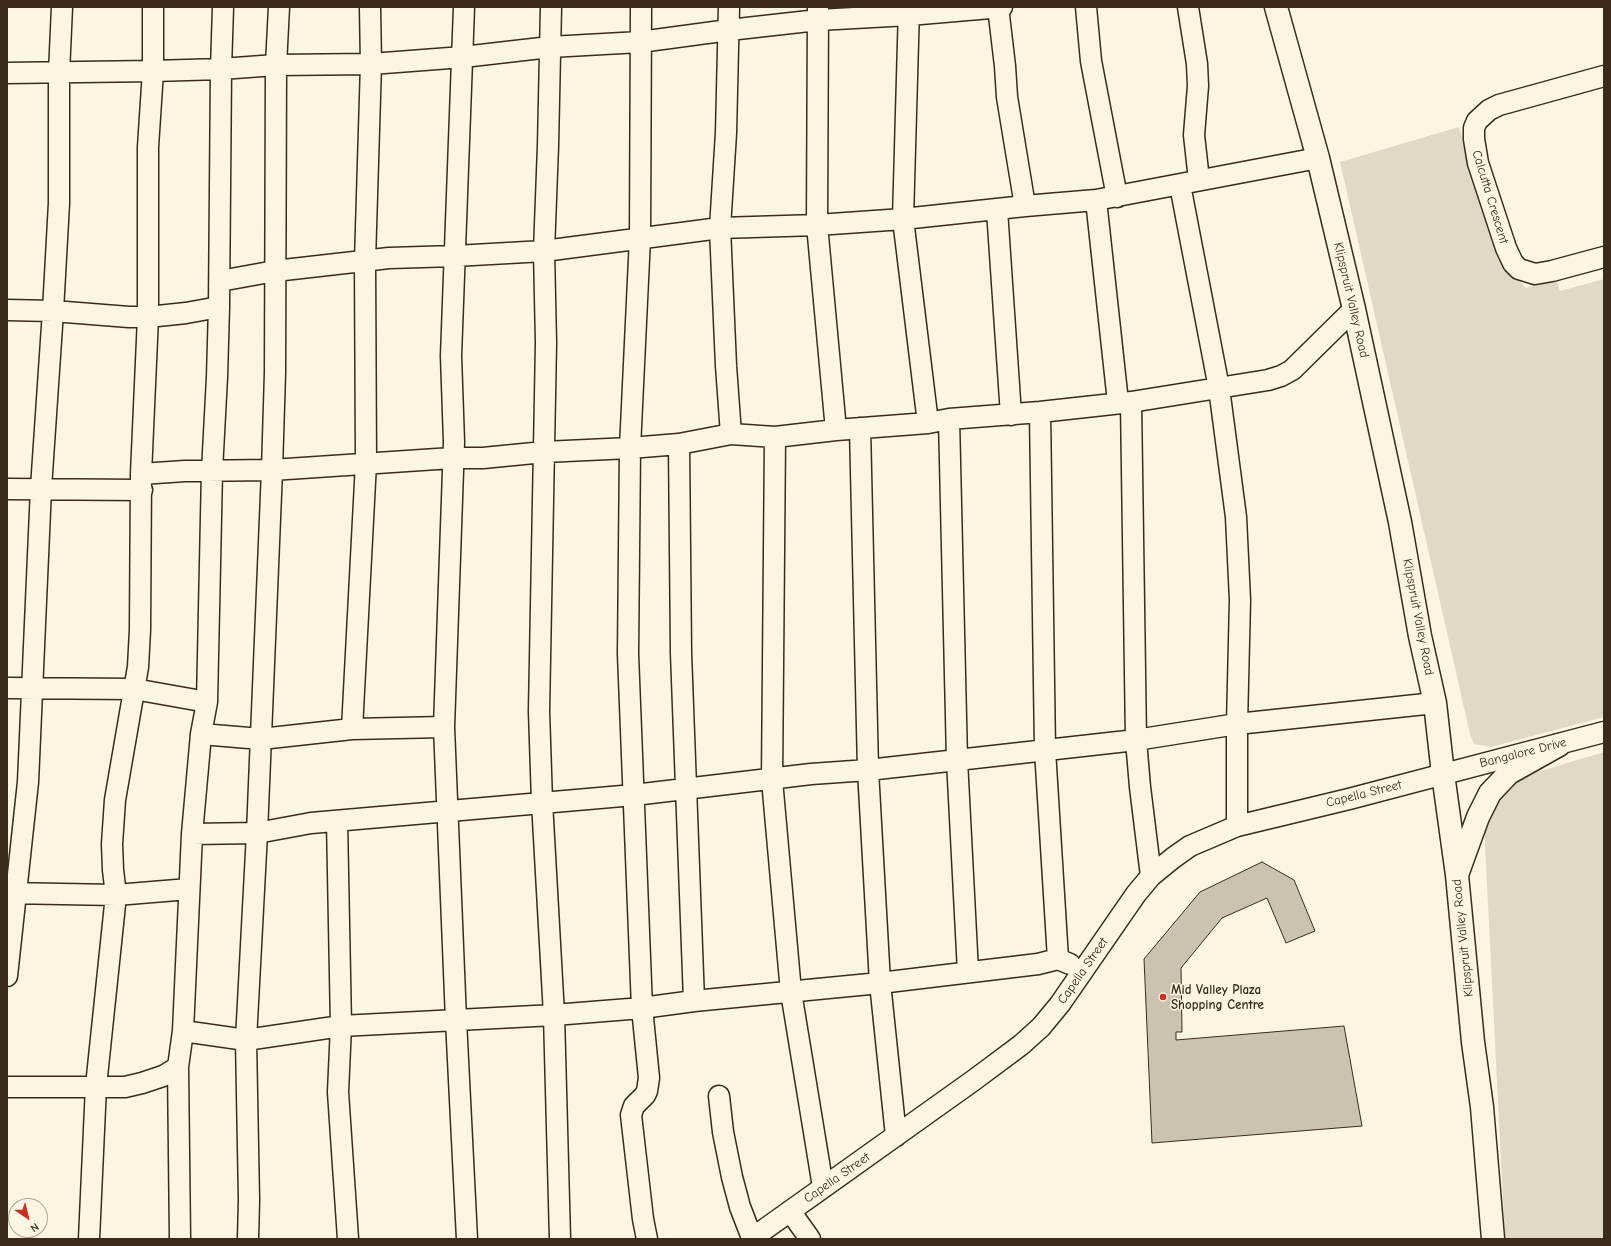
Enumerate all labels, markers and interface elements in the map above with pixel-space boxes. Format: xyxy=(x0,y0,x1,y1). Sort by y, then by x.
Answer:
street label: Calcutta Crescent xyxy=(1468,148,1512,246)
street label: Klipspruit Valley Road xyxy=(1330,241,1372,359)
street label: Klipspruit Valley Road xyxy=(1399,557,1437,677)
street label: Bangalore Drive xyxy=(1478,735,1568,771)
street label: Capella Street xyxy=(1325,777,1403,811)
street label: Klipspruit Valley Road xyxy=(1449,878,1477,998)
street label: Capella Street xyxy=(1054,935,1112,1007)
place label: Mid Valley Plaza Shopping Centre xyxy=(1171,982,1264,1013)
marker: Mid Valley Plaza Shopping Centre xyxy=(1158,992,1168,1002)
street label: Capella Street xyxy=(801,1149,873,1207)
north arrow xyxy=(8,1198,48,1238)
text: N xyxy=(28,1220,41,1235)

